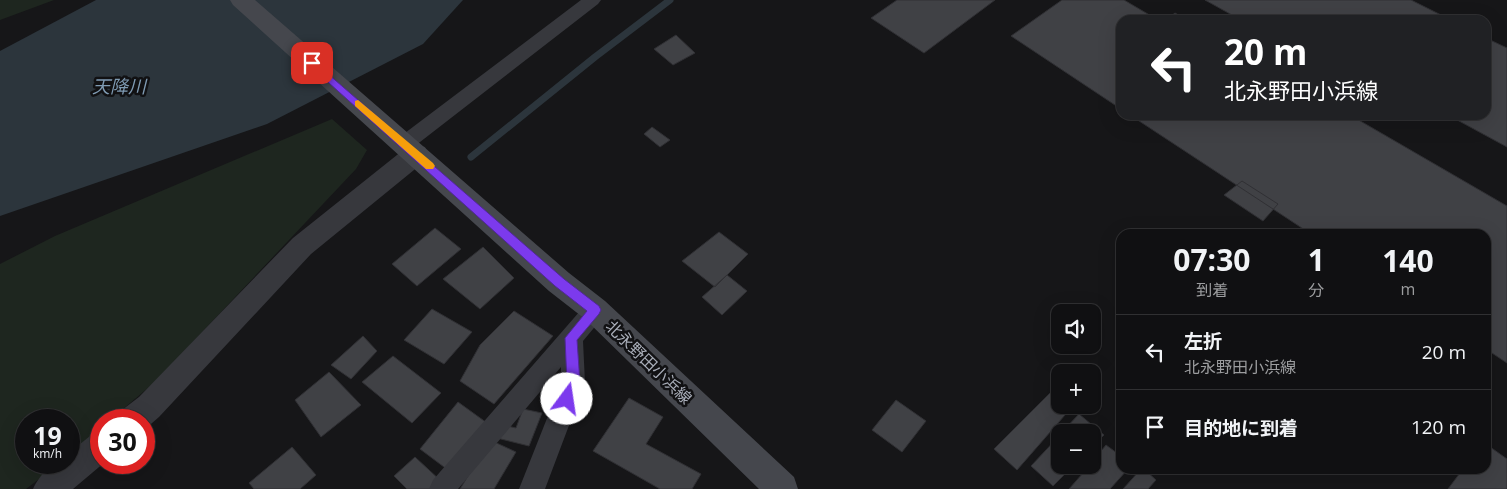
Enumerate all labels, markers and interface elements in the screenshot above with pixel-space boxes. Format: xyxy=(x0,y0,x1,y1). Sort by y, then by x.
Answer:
text: 20 m xyxy=(1224,28,1307,75)
icon: left xyxy=(1141,35,1206,100)
pin xyxy=(291,42,333,84)
icon: arrive xyxy=(298,49,326,77)
water label: 天降川 xyxy=(92,74,148,98)
text: 北永野田小浜線 xyxy=(1224,75,1378,105)
text: 07:30 xyxy=(1173,239,1250,280)
text: 1 xyxy=(1308,239,1325,280)
text: 140 xyxy=(1382,240,1434,281)
text: m xyxy=(1401,278,1415,300)
text: 到着 xyxy=(1196,279,1228,301)
text: 分 xyxy=(1308,279,1324,301)
map controls xyxy=(1051,304,1101,474)
button: sound xyxy=(1051,304,1101,354)
street label: 北永野田小浜線 xyxy=(601,315,697,409)
text: 左折 xyxy=(1184,328,1222,354)
icon: left xyxy=(1141,338,1169,366)
text: 20 m xyxy=(1422,339,1466,365)
text: 北永野田小浜線 xyxy=(1184,356,1296,378)
button: + xyxy=(1051,364,1101,414)
position arrow xyxy=(540,372,592,424)
speed limit sign: 30 xyxy=(90,409,155,474)
icon: arrive xyxy=(1141,413,1169,441)
text: 120 m xyxy=(1411,414,1466,440)
text: 目的地に到着 xyxy=(1184,415,1298,441)
text: 19 xyxy=(33,418,62,452)
button: − xyxy=(1051,424,1101,474)
text: km/h xyxy=(33,445,62,462)

